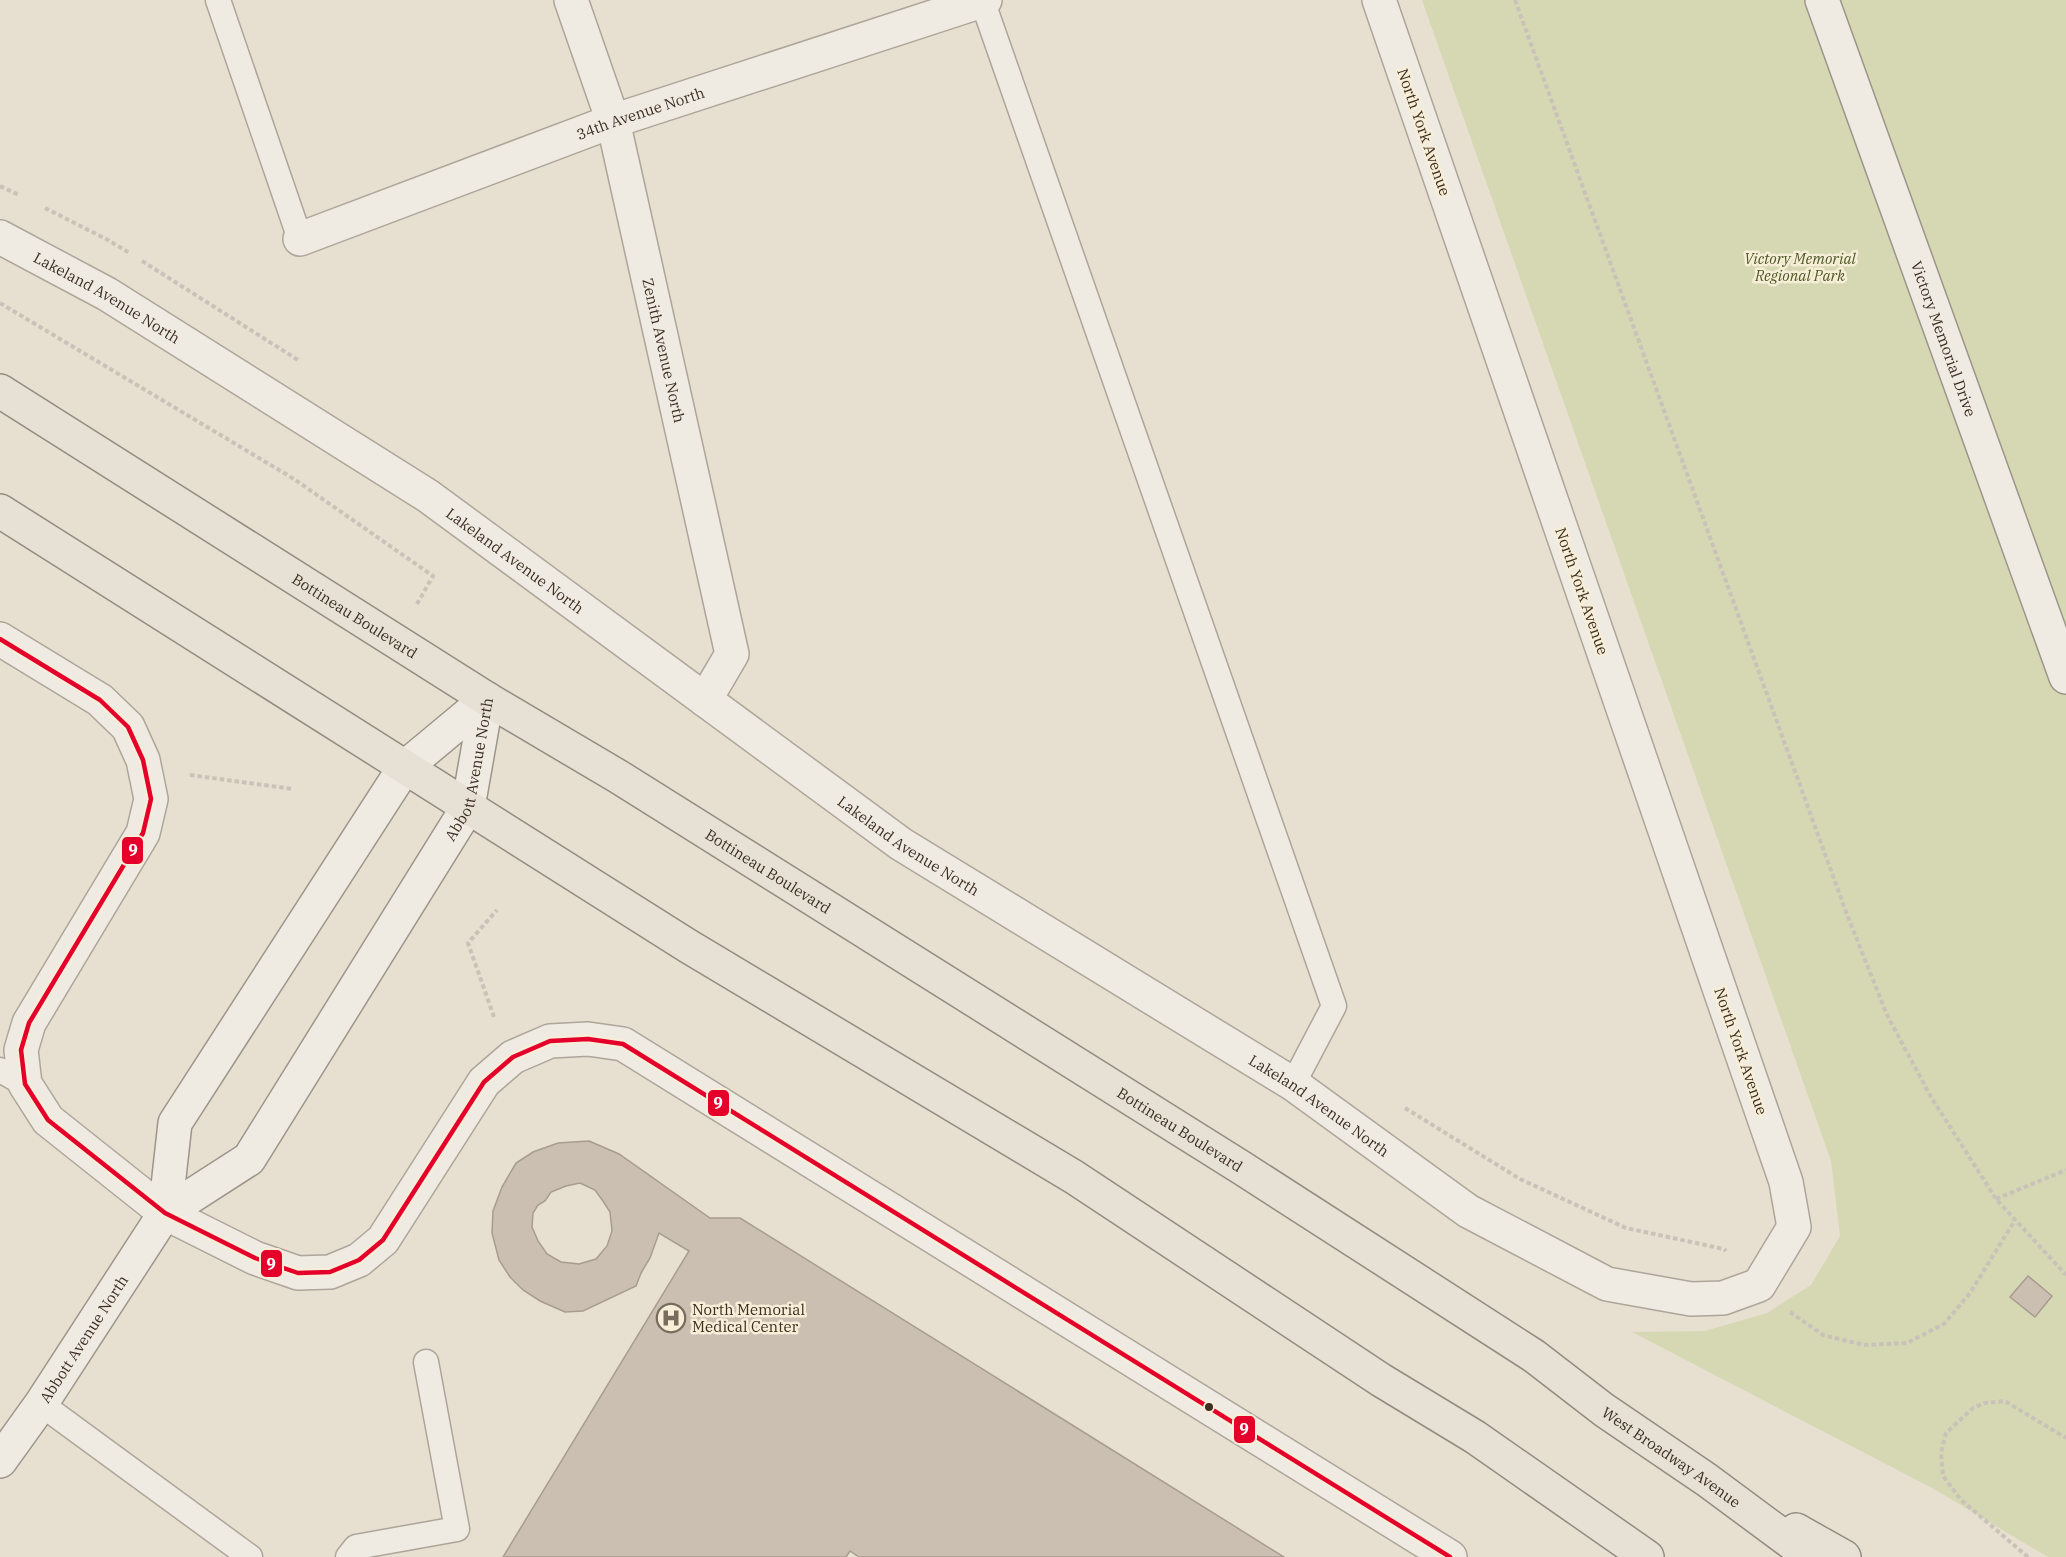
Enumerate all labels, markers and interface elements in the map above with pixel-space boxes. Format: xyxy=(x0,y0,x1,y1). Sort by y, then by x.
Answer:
street label: North York Avenue xyxy=(1393,66,1455,198)
street label: 34th Avenue North xyxy=(574,82,707,143)
street label: Lakeland Avenue North xyxy=(31,247,184,347)
park label: Victory Memorial Regional Park xyxy=(1744,249,1857,285)
street label: Victory Memorial Drive xyxy=(1907,258,1981,419)
street label: Zenith Avenue North xyxy=(639,276,690,424)
street label: Lakeland Avenue North xyxy=(443,503,588,617)
street label: North York Avenue xyxy=(1551,525,1613,657)
street label: Bottineau Boulevard xyxy=(289,569,421,662)
street label: Abbott Avenue North xyxy=(440,696,497,844)
street label: Lakeland Avenue North xyxy=(834,791,983,899)
street label: Bottineau Boulevard xyxy=(702,824,835,917)
line badge: 9 xyxy=(121,836,144,865)
text: 9 xyxy=(128,840,138,860)
street label: North York Avenue xyxy=(1710,985,1772,1117)
street label: Lakeland Avenue North xyxy=(1246,1050,1393,1160)
street label: Bottineau Boulevard xyxy=(1114,1083,1246,1176)
line badge: 9 xyxy=(707,1089,730,1117)
text: 9 xyxy=(713,1093,723,1113)
line badge: 9 xyxy=(260,1249,283,1278)
text: 9 xyxy=(266,1254,276,1274)
street label: Abbott Avenue North xyxy=(35,1271,132,1406)
place label: North Memorial Medical Center xyxy=(692,1300,805,1336)
hospital icon: North Memorial Medical Center xyxy=(655,1302,687,1334)
unlabelled marker xyxy=(1203,1401,1215,1413)
street label: West Broadway Avenue xyxy=(1599,1402,1745,1511)
line badge: 9 xyxy=(1233,1415,1256,1444)
text: 9 xyxy=(1239,1419,1249,1439)

